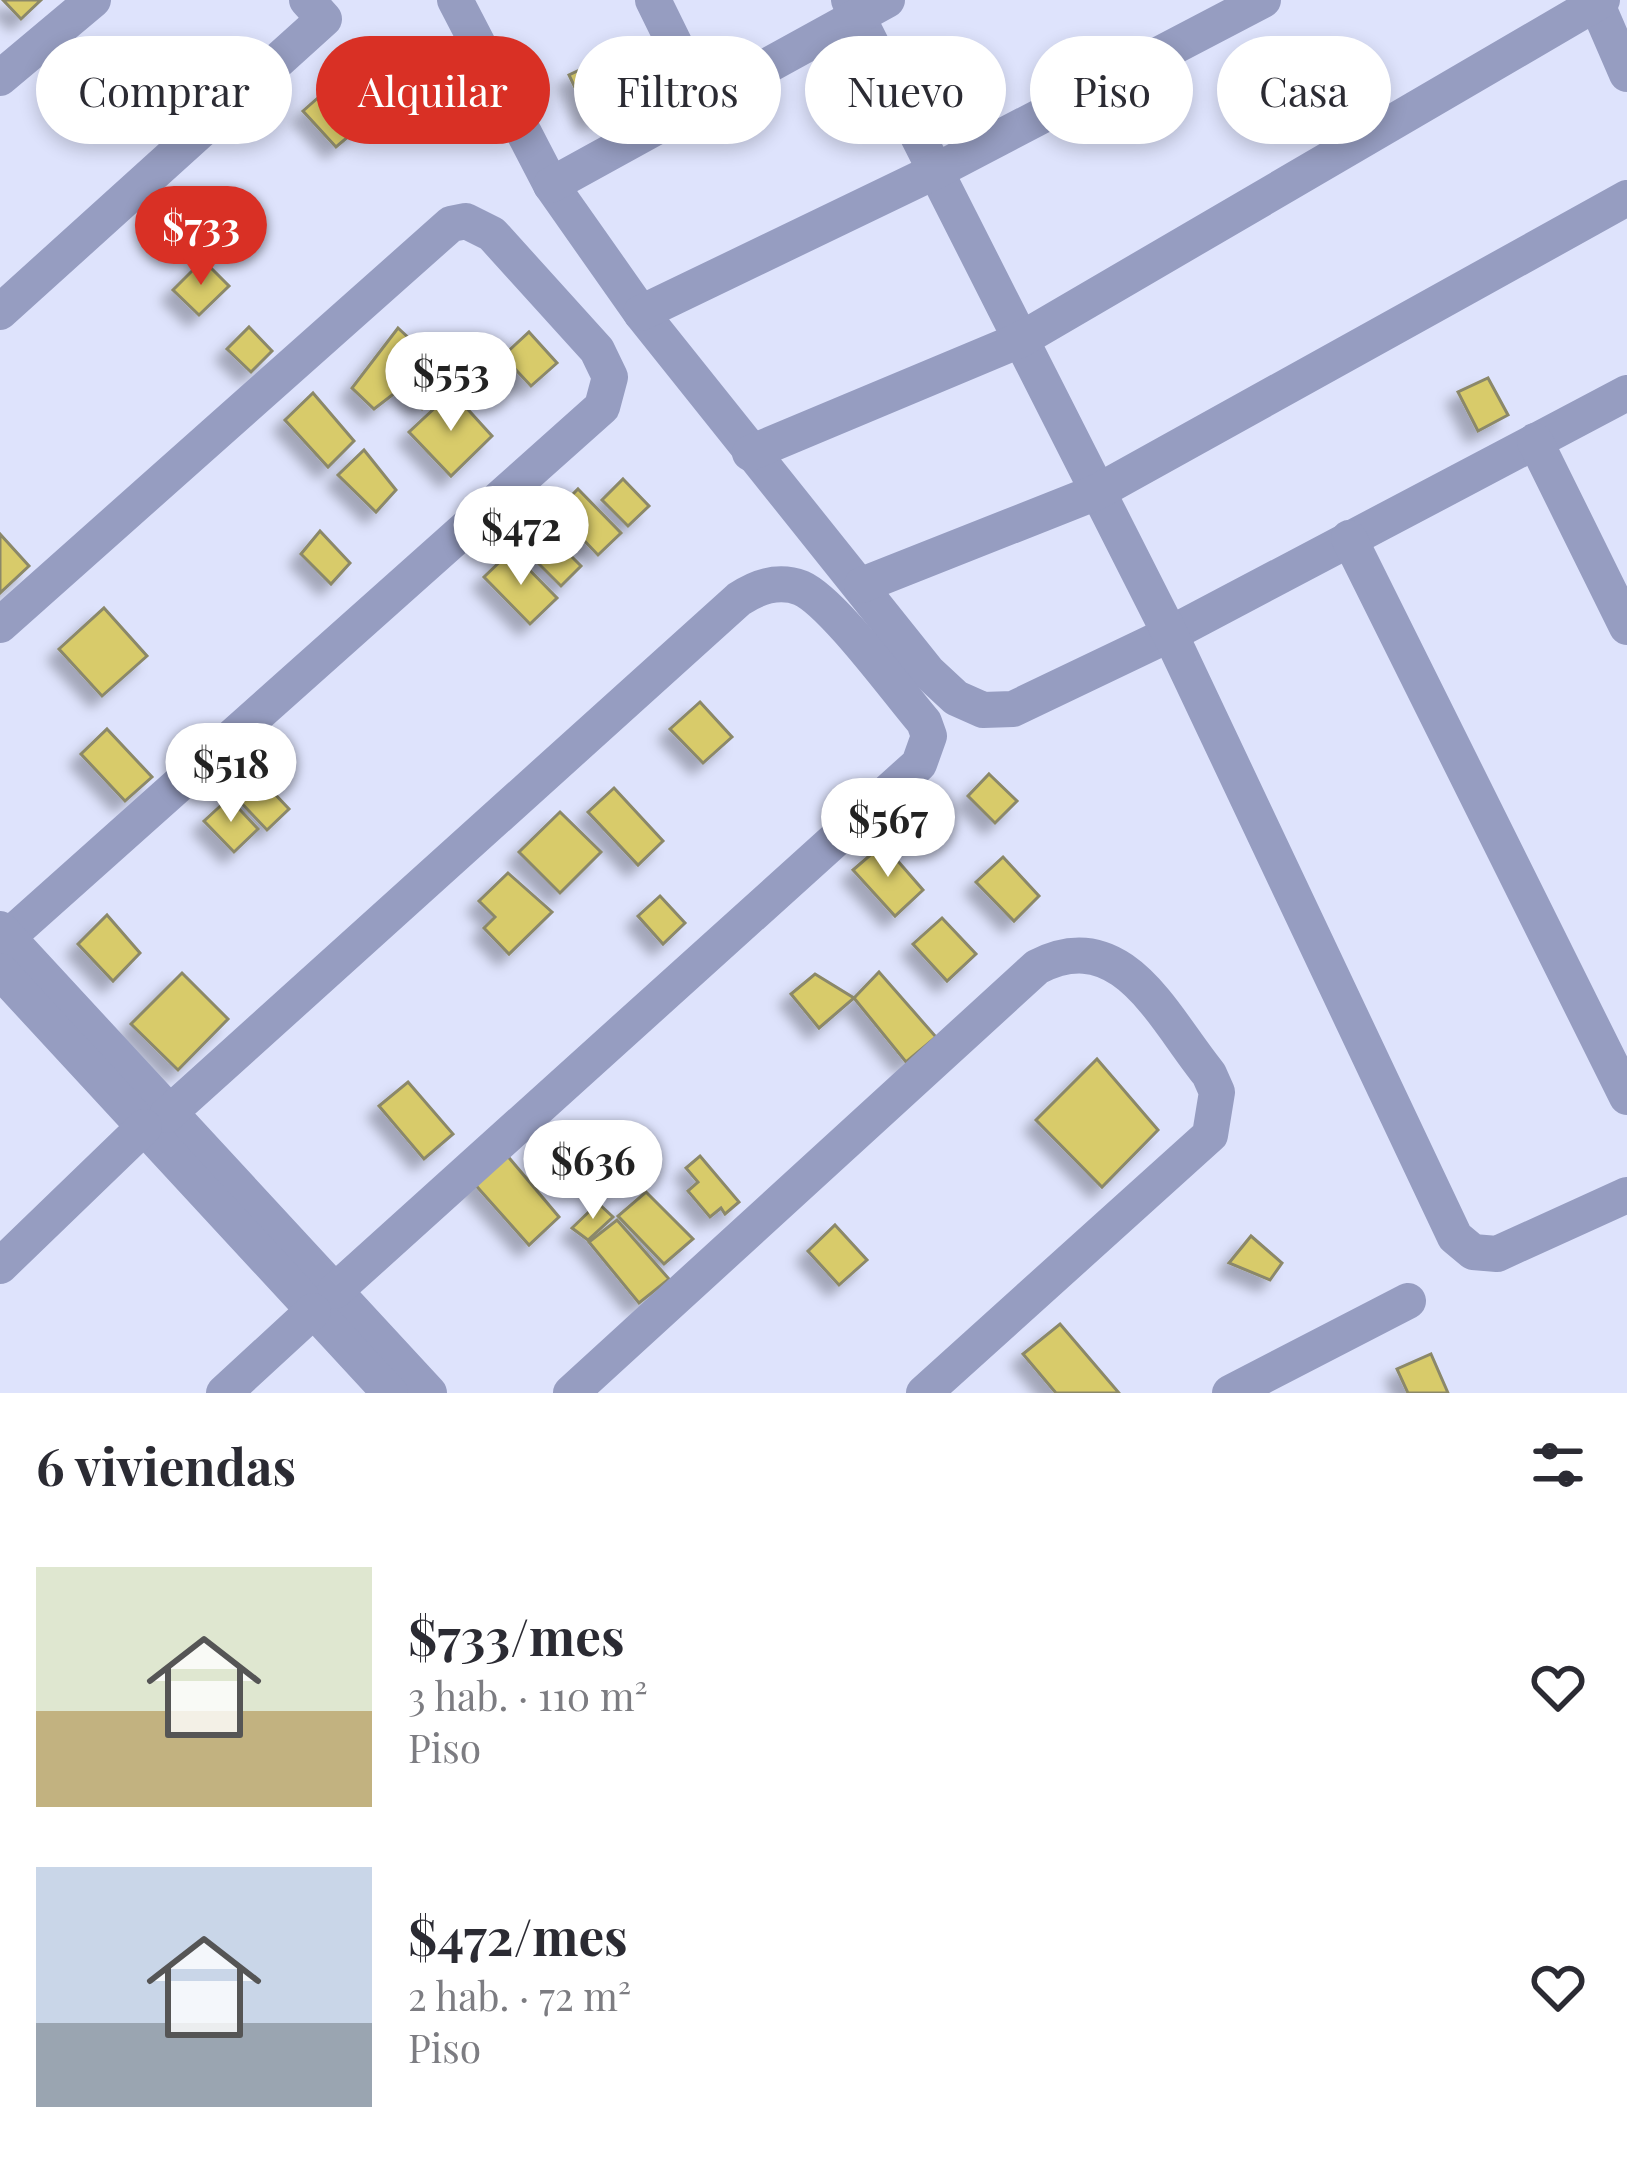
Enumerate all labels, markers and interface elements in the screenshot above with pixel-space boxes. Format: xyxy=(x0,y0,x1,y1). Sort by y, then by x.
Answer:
chip: Comprar xyxy=(36,36,292,144)
chip: Alquilar xyxy=(316,36,550,144)
chip: Filtros xyxy=(574,36,781,144)
chip: Nuevo xyxy=(805,36,1006,144)
chip: Piso xyxy=(1030,36,1193,144)
chip: Casa xyxy=(1217,36,1391,144)
pin: $733 xyxy=(130,186,272,288)
text: $733 xyxy=(162,199,240,251)
pin: $553 xyxy=(380,332,522,434)
text: $553 xyxy=(412,345,490,397)
pin: $472 xyxy=(450,486,592,588)
text: $472 xyxy=(481,499,561,551)
pin: $518 xyxy=(160,723,302,825)
text: $518 xyxy=(192,736,270,788)
pin: $567 xyxy=(817,778,959,880)
text: $567 xyxy=(848,791,928,843)
pin: $636 xyxy=(522,1120,664,1222)
text: $636 xyxy=(550,1133,636,1185)
text: 6 viviendas xyxy=(36,1431,296,1499)
icon: filters xyxy=(1525,1432,1591,1498)
text: $733/mes xyxy=(408,1601,624,1669)
icon: home xyxy=(132,1615,276,1759)
icon: heart xyxy=(1525,1654,1591,1720)
text: 3 hab. · 110 m² xyxy=(408,1669,648,1721)
text: Piso xyxy=(408,1721,481,1773)
text: $472/mes xyxy=(408,1901,628,1969)
icon: home xyxy=(132,1915,276,2059)
icon: heart xyxy=(1525,1954,1591,2020)
text: 2 hab. · 72 m² xyxy=(408,1969,631,2021)
text: Piso xyxy=(408,2021,481,2073)

